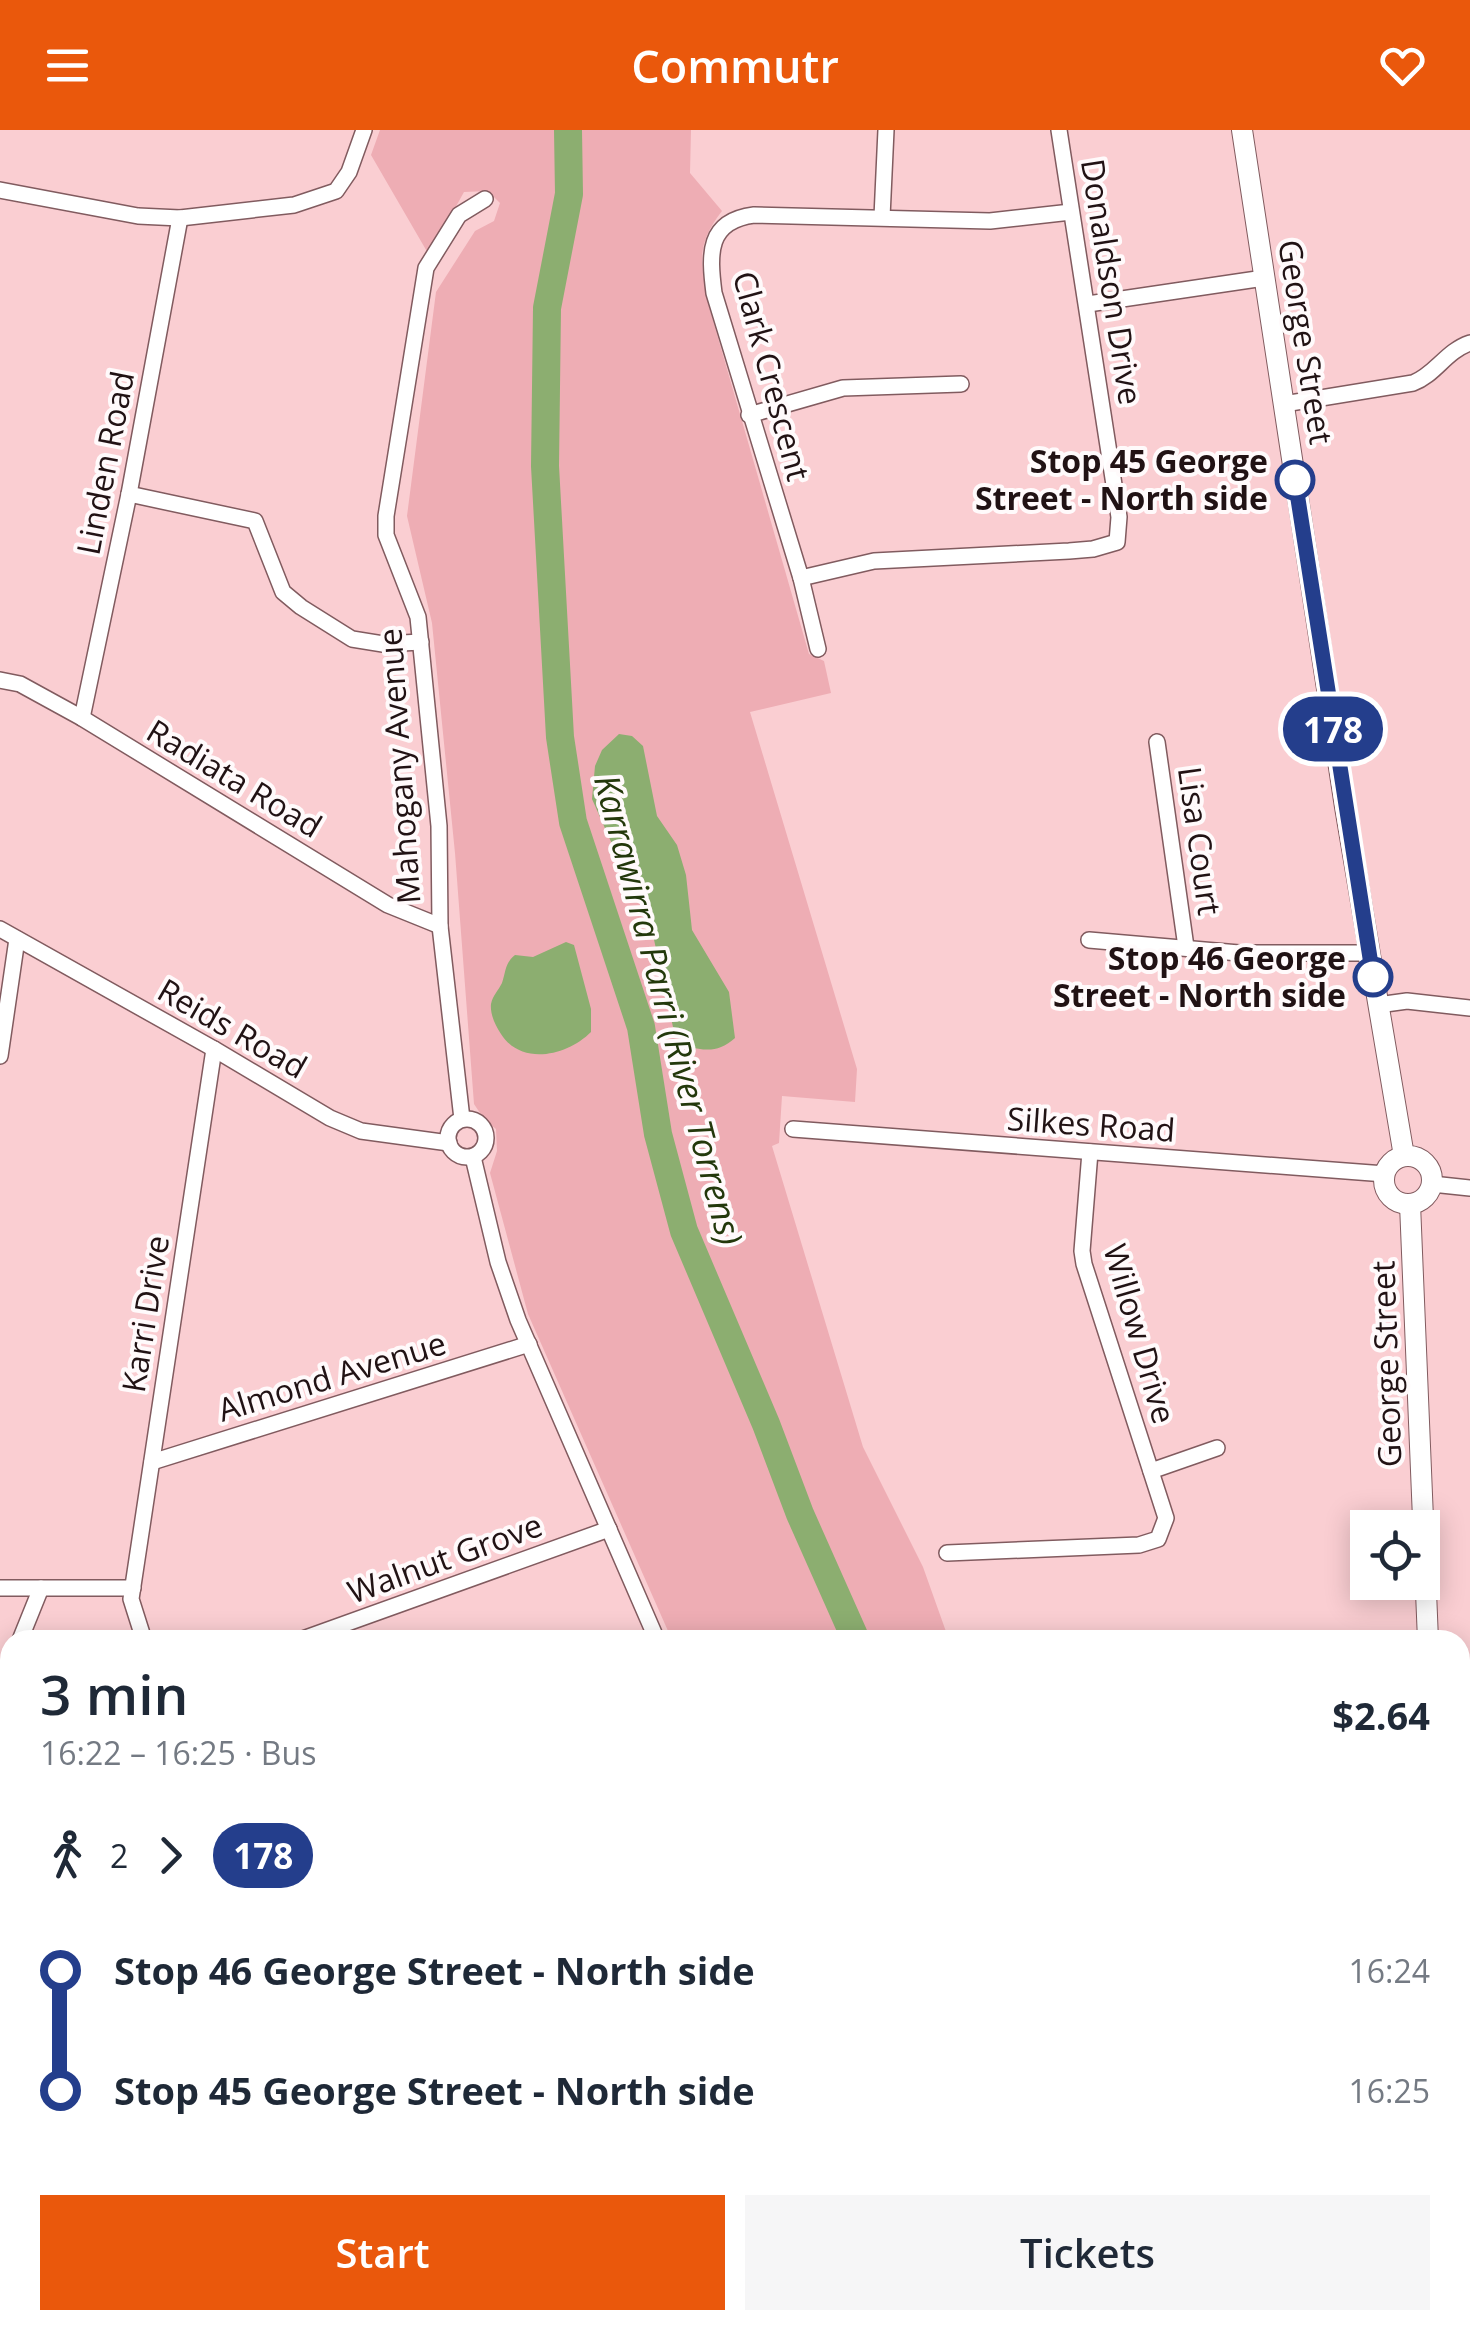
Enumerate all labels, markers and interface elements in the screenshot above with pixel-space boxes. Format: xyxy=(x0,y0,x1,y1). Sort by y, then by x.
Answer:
text: Commutr xyxy=(631,35,839,96)
icon: menu xyxy=(40,38,95,93)
icon: heart xyxy=(1375,38,1430,93)
street label: Donaldson Drive xyxy=(1072,156,1153,408)
street label: George Street xyxy=(1269,236,1344,447)
street label: Clark Crescent xyxy=(724,266,821,485)
street label: Linden Road xyxy=(66,367,143,558)
place label: Stop 45 George Street - North side xyxy=(975,439,1268,519)
marker: Stop 45 George Street - North side xyxy=(1276,461,1314,499)
street label: Mahogany Avenue xyxy=(367,627,430,905)
line badge: 178 xyxy=(1276,696,1390,762)
text: 178 xyxy=(1303,706,1363,753)
street label: Radiata Road xyxy=(139,709,330,847)
street label: Lisa Court xyxy=(1169,764,1232,918)
water label: Karrawirra Parri (River Torrens) xyxy=(584,769,755,1250)
place label: Stop 46 George Street - North side xyxy=(1053,936,1346,1016)
marker: Stop 46 George Street - North side xyxy=(1354,958,1392,996)
street label: Reids Road xyxy=(150,968,315,1088)
street label: Silkes Road xyxy=(1006,1096,1177,1151)
street label: Karri Drive xyxy=(111,1232,178,1395)
street label: Willow Drive xyxy=(1094,1239,1187,1428)
street label: George Street xyxy=(1360,1260,1411,1468)
street label: Almond Avenue xyxy=(212,1320,451,1431)
street label: Walnut Grove xyxy=(341,1503,548,1613)
map controls xyxy=(1350,1510,1440,1600)
button: locate xyxy=(1350,1510,1440,1600)
text: 3 min xyxy=(40,1656,188,1731)
text: $2.64 xyxy=(1332,1689,1430,1741)
text: 16:22 – 16:25 · Bus xyxy=(40,1731,316,1774)
icon: walk xyxy=(40,1828,95,1883)
icon: forward xyxy=(143,1828,198,1883)
text: 178 xyxy=(233,1832,293,1879)
text: 2 xyxy=(110,1834,128,1877)
text: Stop 46 George Street - North side xyxy=(114,1944,755,1996)
text: 16:24 xyxy=(1348,1949,1430,1992)
text: Stop 45 George Street - North side xyxy=(114,2064,755,2116)
text: 16:25 xyxy=(1348,2069,1430,2112)
button: Start xyxy=(40,2195,725,2310)
button: Tickets xyxy=(745,2195,1430,2310)

